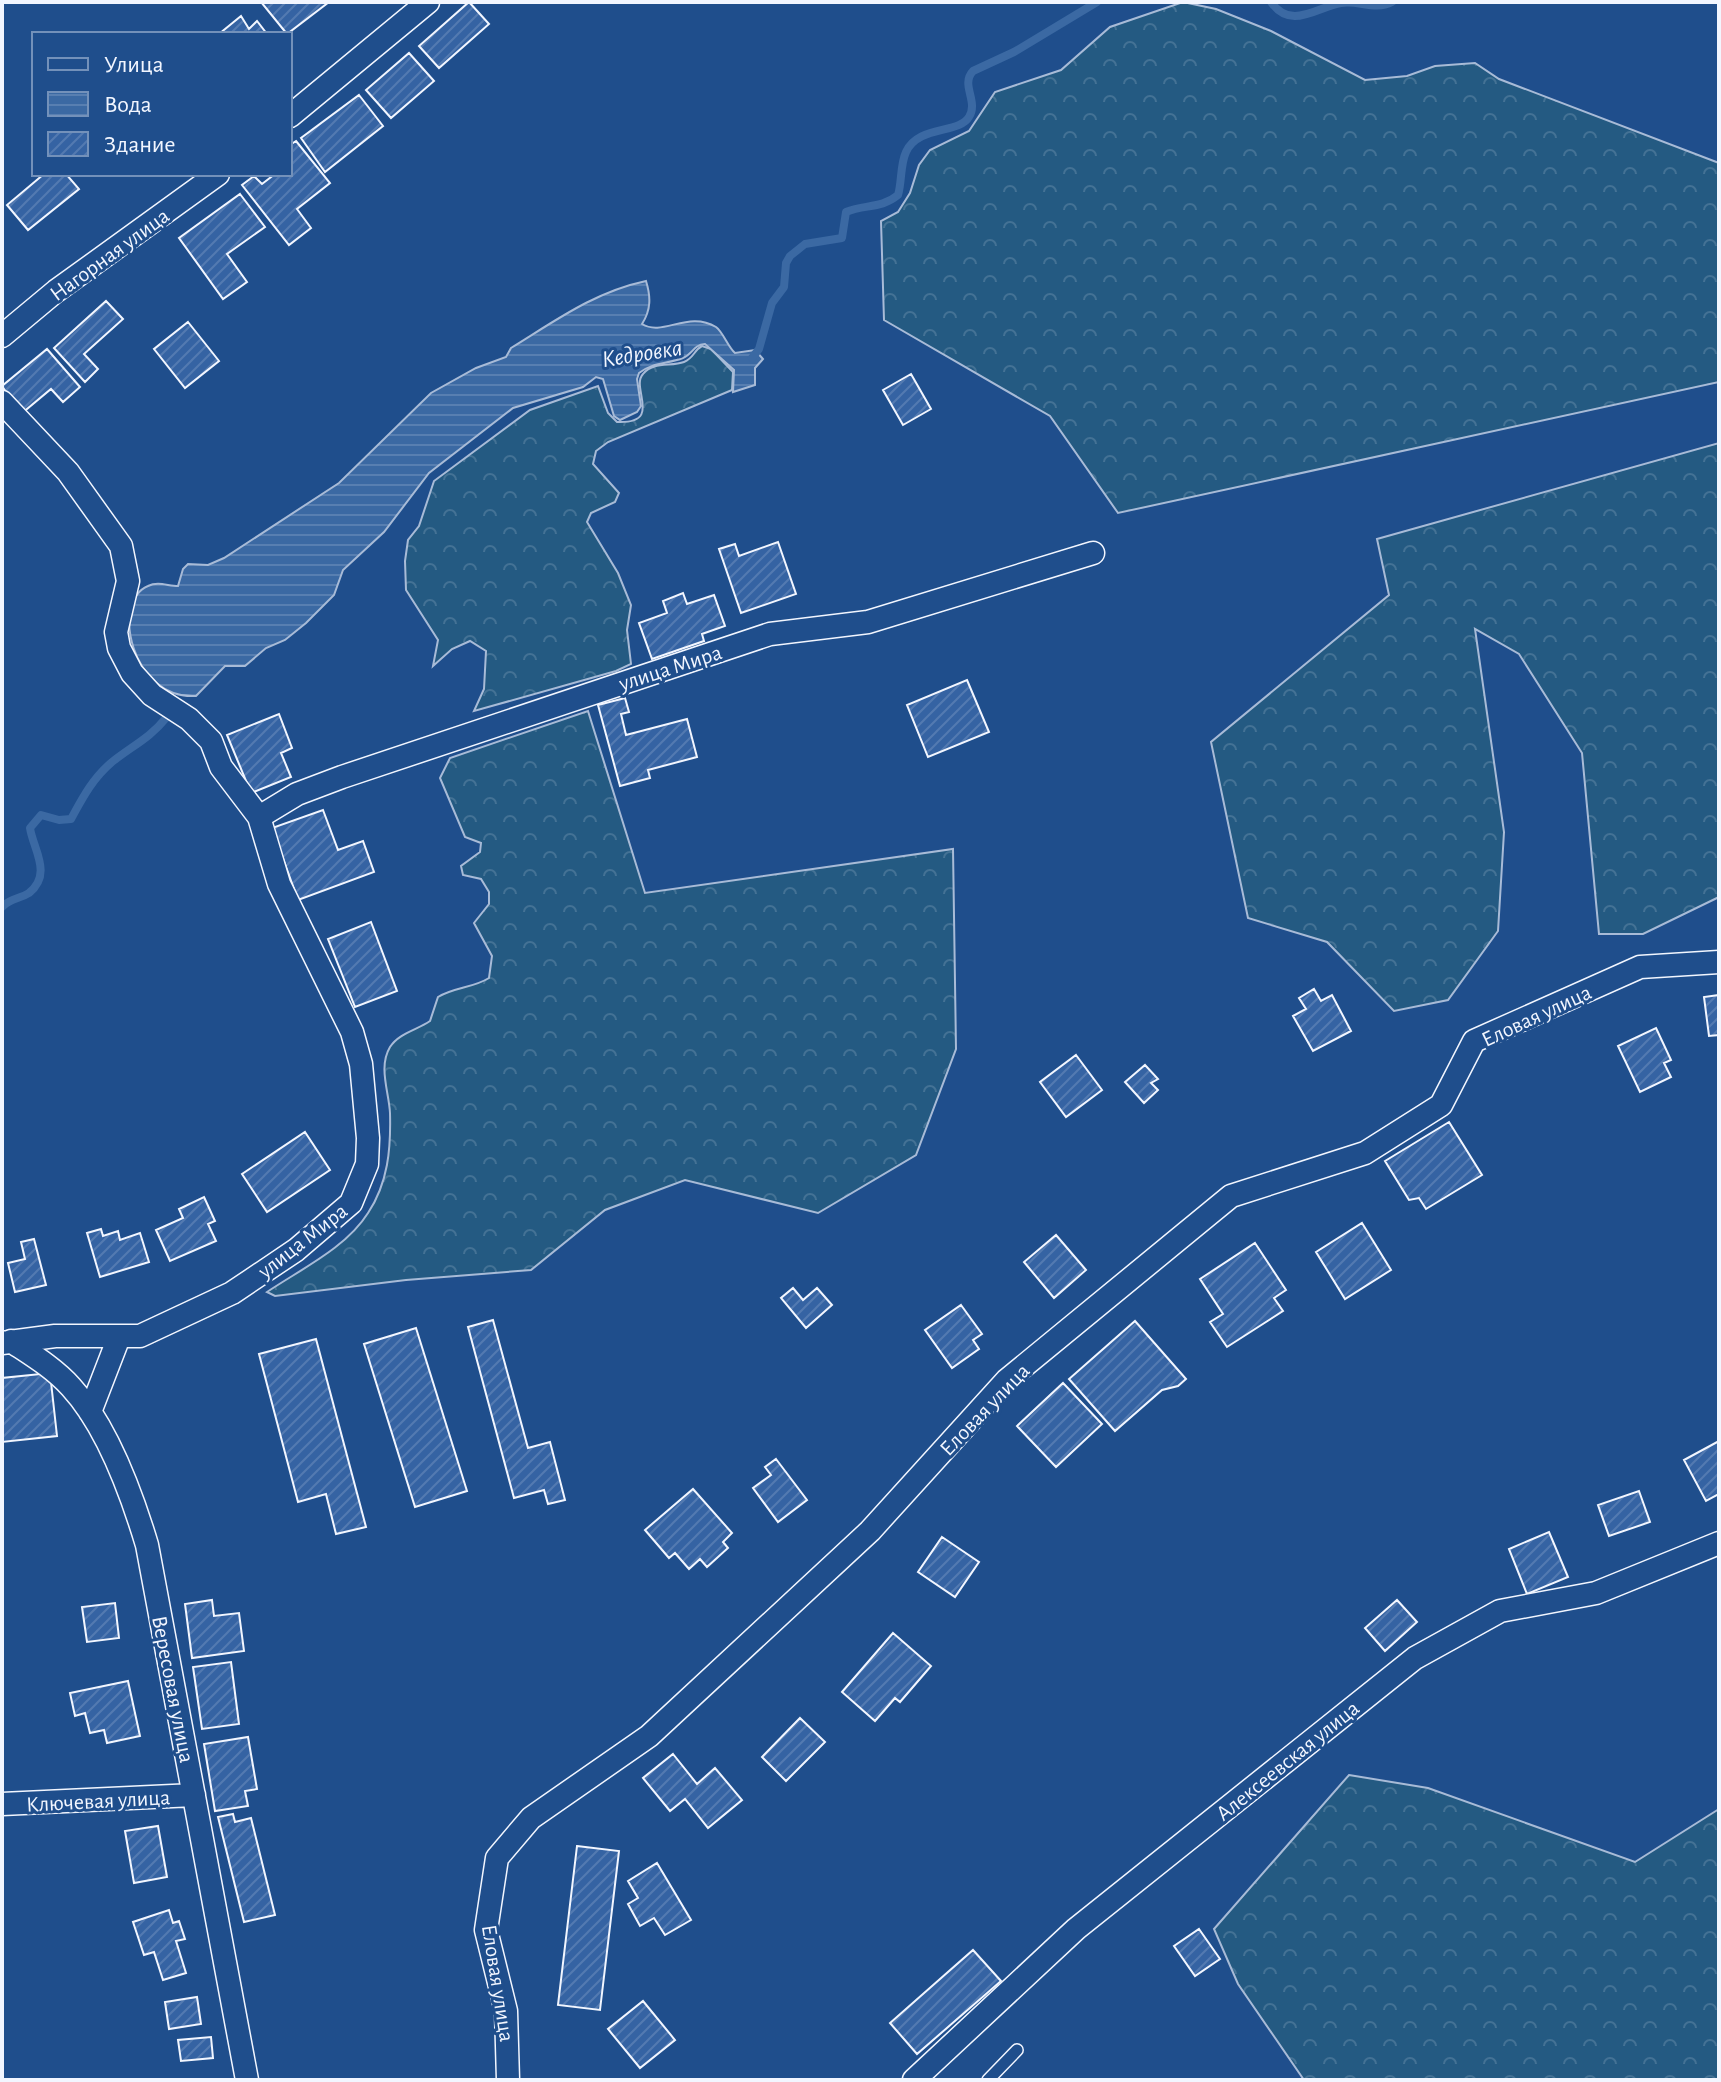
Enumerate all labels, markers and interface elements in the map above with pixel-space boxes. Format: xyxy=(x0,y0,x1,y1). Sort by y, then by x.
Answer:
legend xyxy=(32,32,292,176)
text: Улица xyxy=(104,53,164,77)
text: Вода xyxy=(104,93,152,117)
text: Здание xyxy=(104,133,175,157)
street label: Нагорная улица xyxy=(46,204,173,305)
water label: Кедровка xyxy=(600,336,684,372)
street label: улица Мира xyxy=(615,641,724,695)
street label: Еловая улица xyxy=(1478,981,1595,1051)
street label: улица Мира xyxy=(253,1199,351,1283)
street label: Еловая улица xyxy=(936,1359,1034,1460)
street label: Вересовая улица xyxy=(148,1614,198,1765)
street label: Алексеевская улица xyxy=(1212,1697,1363,1825)
street label: Ключевая улица xyxy=(25,1786,171,1816)
street label: Еловая улица xyxy=(478,1923,518,2043)

